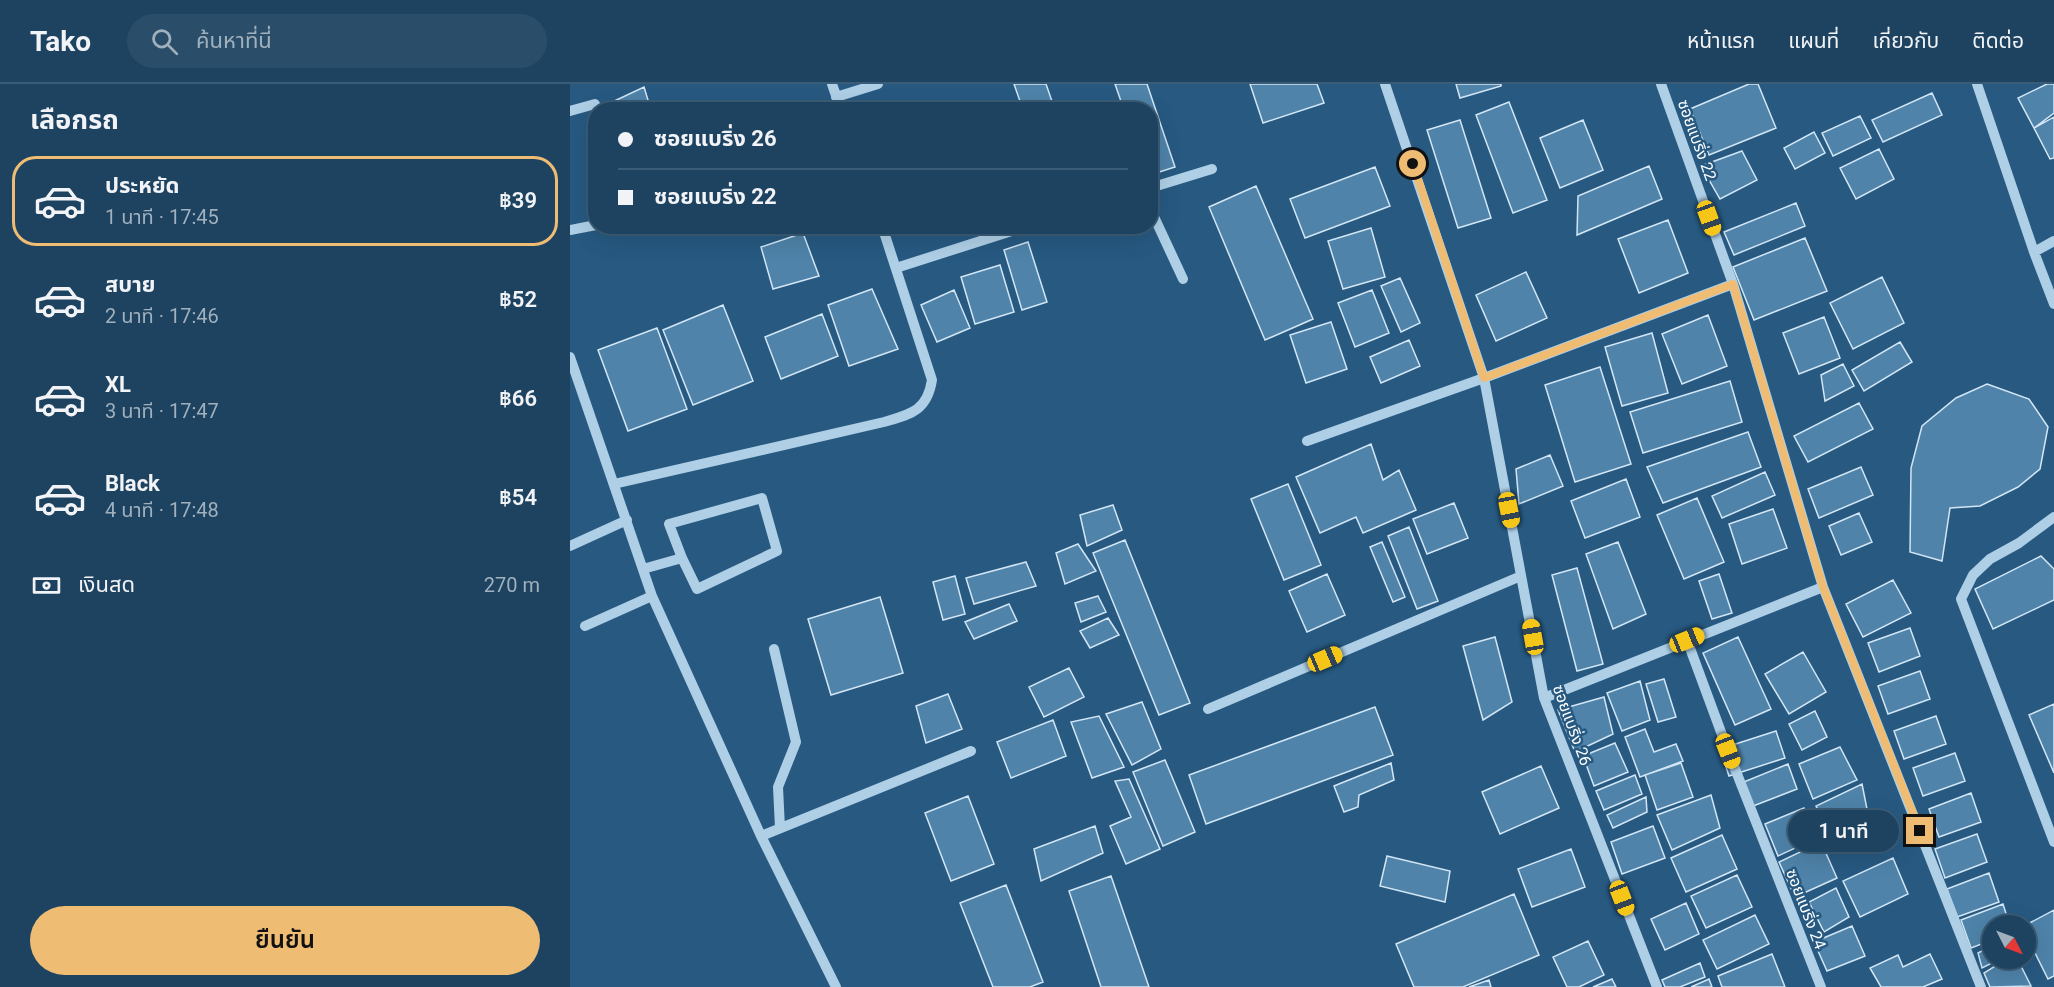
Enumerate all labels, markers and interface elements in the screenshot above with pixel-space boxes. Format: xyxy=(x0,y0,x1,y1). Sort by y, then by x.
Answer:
search box xyxy=(127,14,547,68)
text: Tako xyxy=(30,25,91,58)
icon: search xyxy=(148,25,181,58)
text: ค้นหาที่นี่ xyxy=(196,28,272,53)
text: หน้าแรก xyxy=(1687,29,1755,53)
text: แผนที่ xyxy=(1788,29,1839,53)
text: เกี่ยวกับ xyxy=(1872,29,1939,53)
text: ติดต่อ xyxy=(1972,29,2024,53)
street label: ซอยแบริ่ง 22 xyxy=(1674,97,1721,183)
text: เลือกรถ xyxy=(30,104,119,136)
text: ซอยแบริ่ง 26 xyxy=(654,126,777,151)
route start xyxy=(1399,150,1426,177)
text: ประหยัด xyxy=(105,173,180,198)
icon: car xyxy=(33,174,87,228)
text: ซอยแบริ่ง 22 xyxy=(654,184,777,209)
text: ฿39 xyxy=(499,188,537,213)
car xyxy=(1694,198,1724,238)
text: 1 นาที · 17:45 xyxy=(105,205,219,229)
text: สบาย xyxy=(105,272,155,297)
icon: car xyxy=(33,273,87,327)
text: ฿52 xyxy=(499,287,537,312)
text: 2 นาที · 17:46 xyxy=(105,304,219,328)
icon: car xyxy=(33,372,87,426)
text: XL xyxy=(105,372,131,397)
text: ฿66 xyxy=(499,386,537,411)
text: 3 นาที · 17:47 xyxy=(105,399,219,423)
icon: car xyxy=(33,471,87,525)
text: Black xyxy=(105,471,160,496)
text: ฿54 xyxy=(499,485,537,510)
car xyxy=(1497,491,1521,529)
text: 4 นาที · 17:48 xyxy=(105,498,219,522)
icon: cash xyxy=(30,569,63,602)
text: เงินสด xyxy=(78,572,135,597)
text: 270 m xyxy=(484,573,540,597)
car xyxy=(1521,618,1545,656)
car xyxy=(1667,625,1707,655)
car xyxy=(1305,644,1345,674)
street label: ซอยแบริ่ง 26 xyxy=(1549,682,1596,768)
car xyxy=(1713,731,1743,771)
callout: 1 นาที xyxy=(1788,810,1899,852)
route end xyxy=(1906,817,1933,844)
text: 1 นาที xyxy=(1818,819,1869,843)
street label: ซอยแบริ่ง 24 xyxy=(1782,866,1831,952)
car xyxy=(1607,878,1637,918)
button: ยืนยัน xyxy=(30,906,540,975)
north arrow xyxy=(1982,915,2036,969)
map controls xyxy=(1982,915,2036,969)

